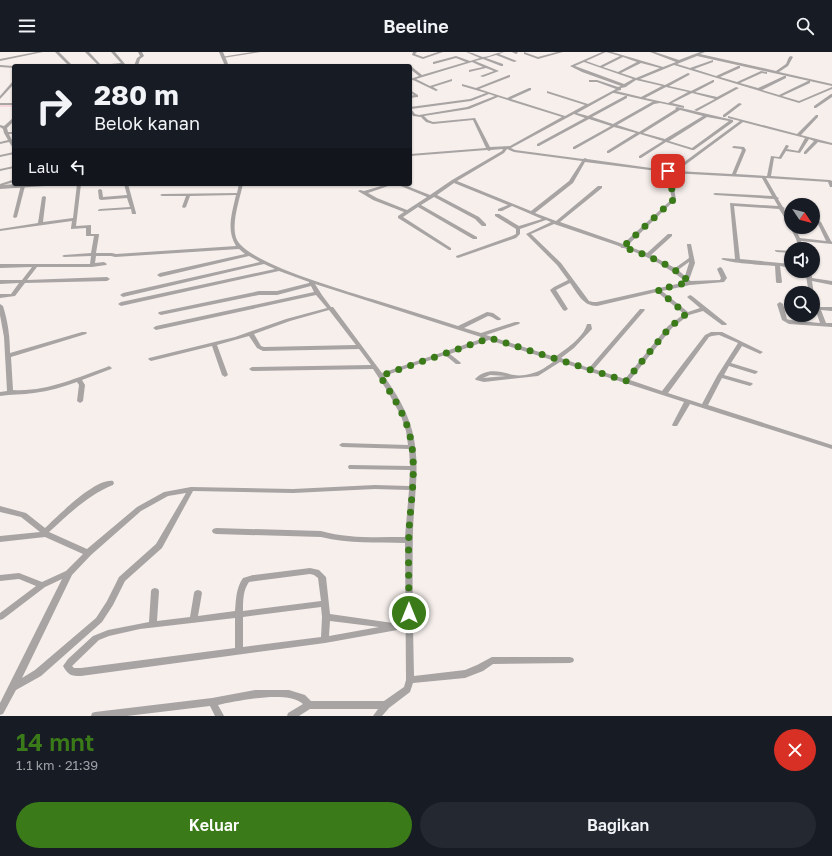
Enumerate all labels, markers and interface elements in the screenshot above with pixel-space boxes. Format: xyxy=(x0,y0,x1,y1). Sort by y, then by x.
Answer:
icon: menu xyxy=(16,15,38,37)
text: Beeline xyxy=(383,15,449,37)
icon: search xyxy=(794,15,816,37)
text: 280 m xyxy=(94,78,179,111)
icon: right xyxy=(28,80,80,132)
text: Belok kanan xyxy=(94,112,200,134)
pin xyxy=(651,154,685,188)
icon: left xyxy=(67,156,89,178)
text: Lalu xyxy=(28,158,59,176)
icon: arrive xyxy=(657,160,679,182)
north arrow xyxy=(784,198,820,234)
map controls xyxy=(784,198,820,322)
button: sound xyxy=(784,242,820,278)
button: search xyxy=(784,286,820,322)
position arrow xyxy=(388,592,430,634)
text: 14 mnt xyxy=(16,727,94,756)
button: close xyxy=(774,729,816,771)
text: 1.1 km · 21:39 xyxy=(16,757,98,773)
button: Keluar xyxy=(16,802,412,848)
button: Bagikan xyxy=(420,802,816,848)

